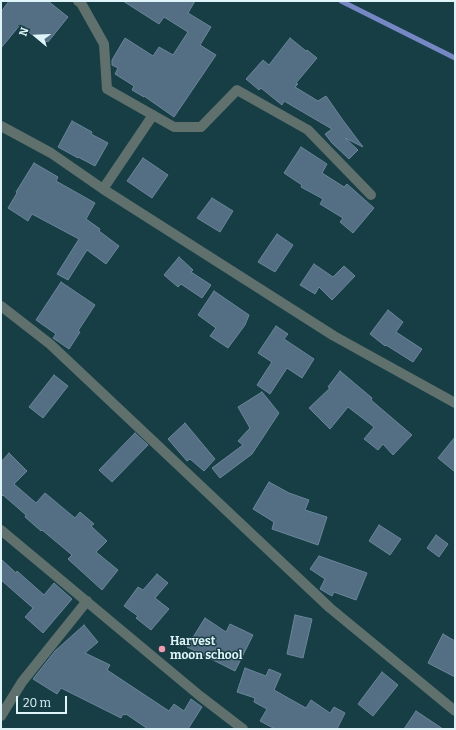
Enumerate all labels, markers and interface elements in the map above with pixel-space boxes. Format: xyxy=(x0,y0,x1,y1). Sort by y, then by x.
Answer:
north arrow xyxy=(16,16,56,56)
text: N xyxy=(17,26,32,38)
place label: Harvest moon school xyxy=(170,635,242,663)
marker: Harvest moon school xyxy=(157,644,167,654)
scale bar xyxy=(18,688,69,714)
text: 20 m xyxy=(23,696,51,710)

